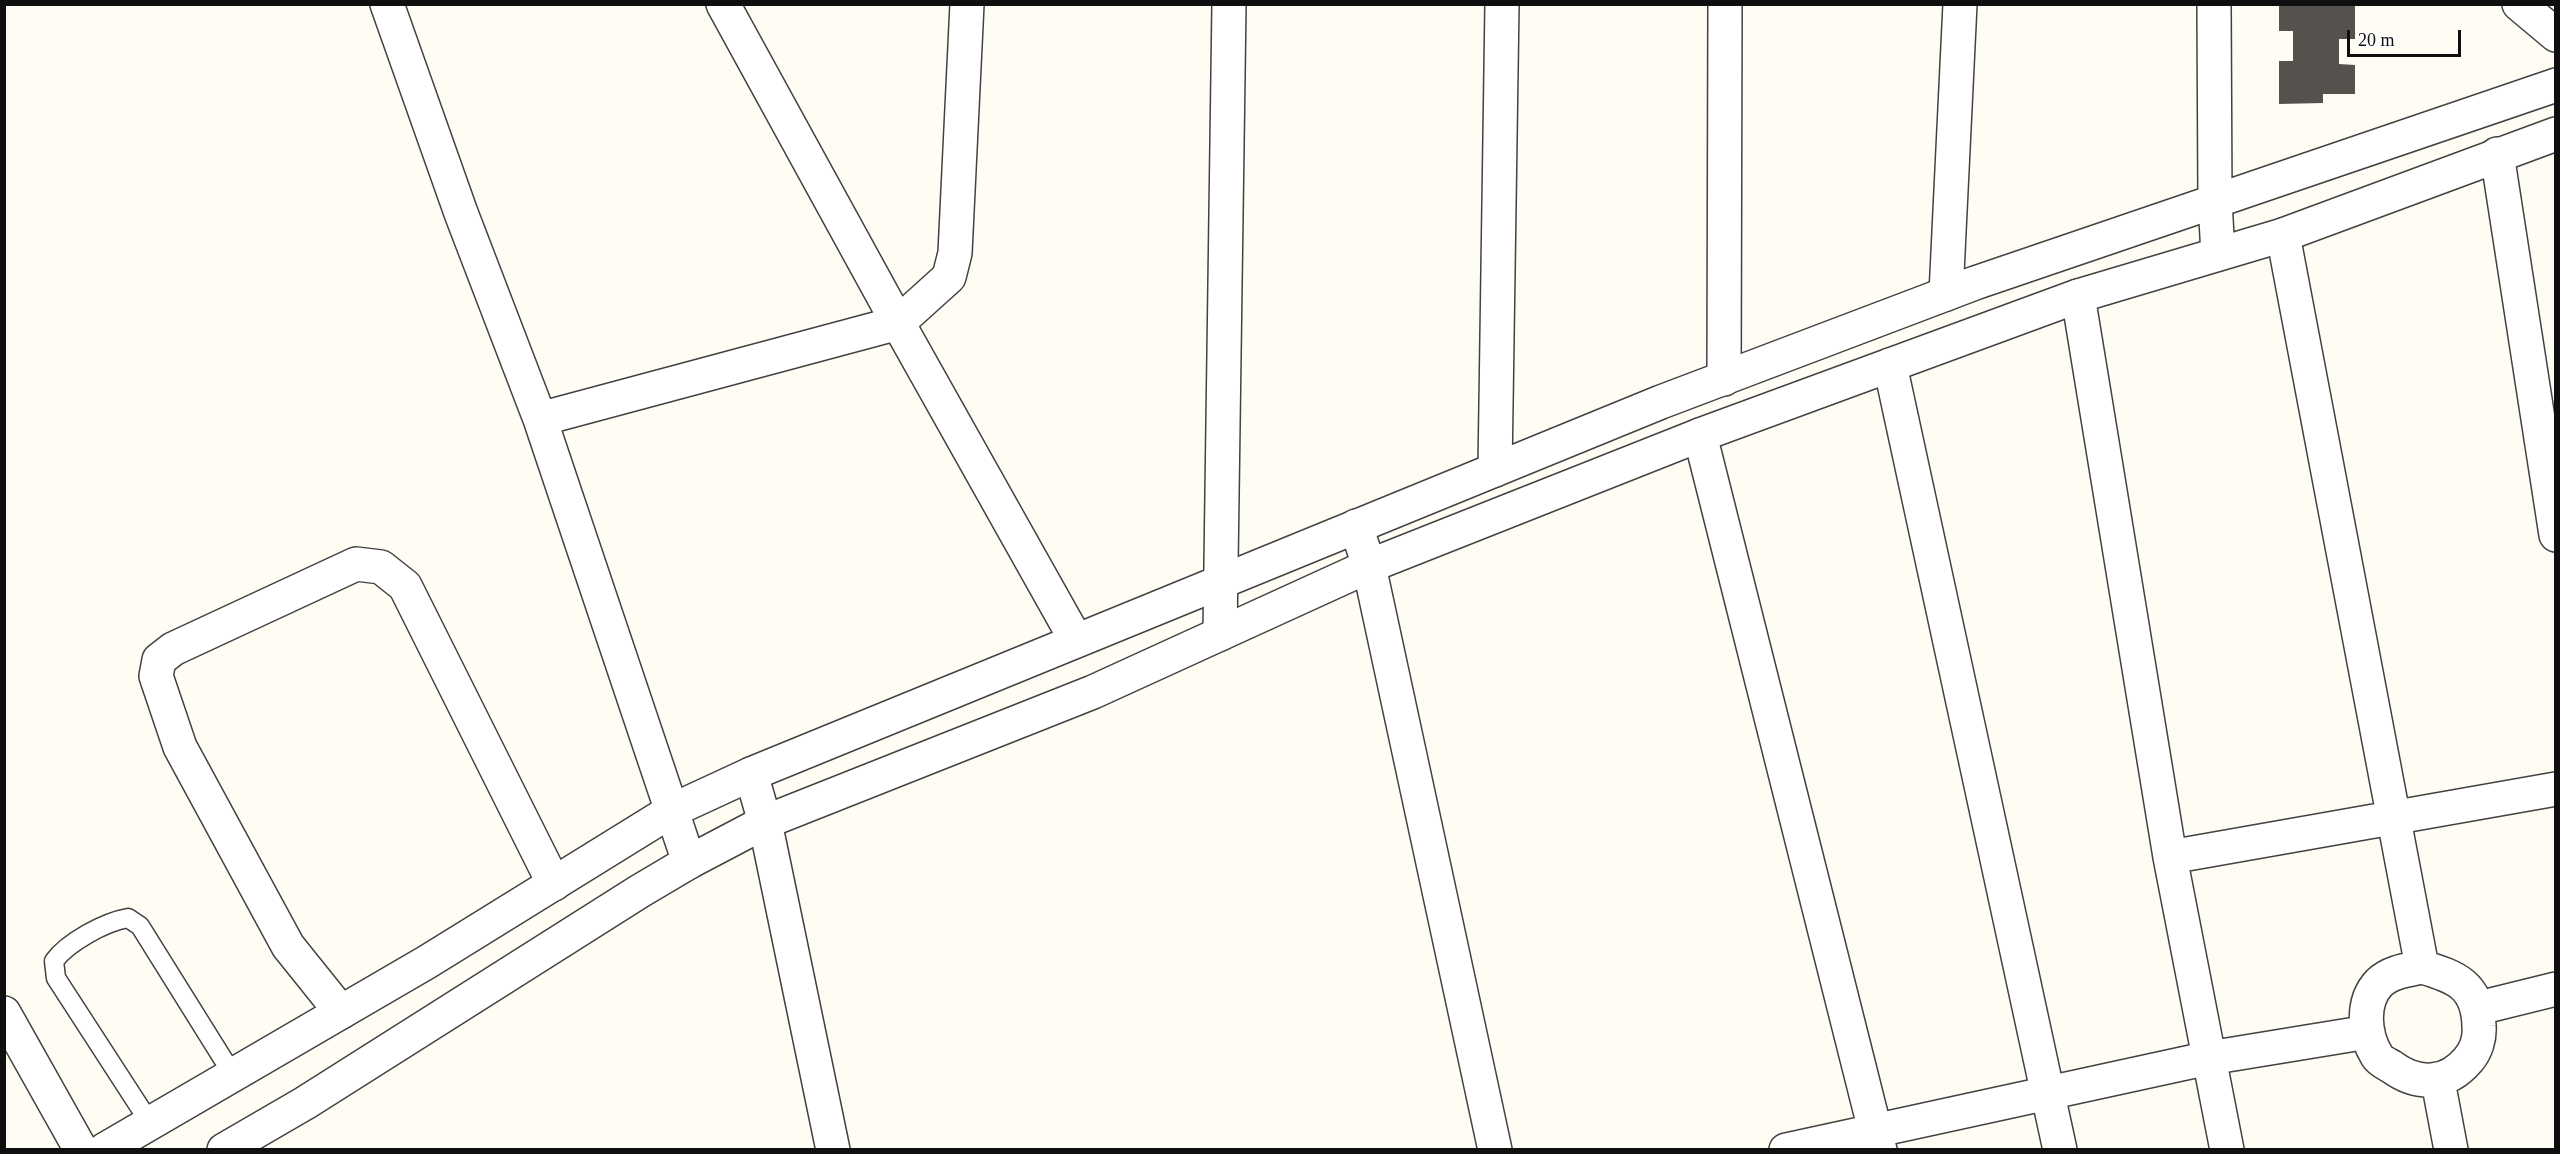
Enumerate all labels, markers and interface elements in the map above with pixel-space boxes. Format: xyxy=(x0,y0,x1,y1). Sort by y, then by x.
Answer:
scale bar xyxy=(2350,18,2464,56)
text: 20 m xyxy=(2358,30,2395,50)

